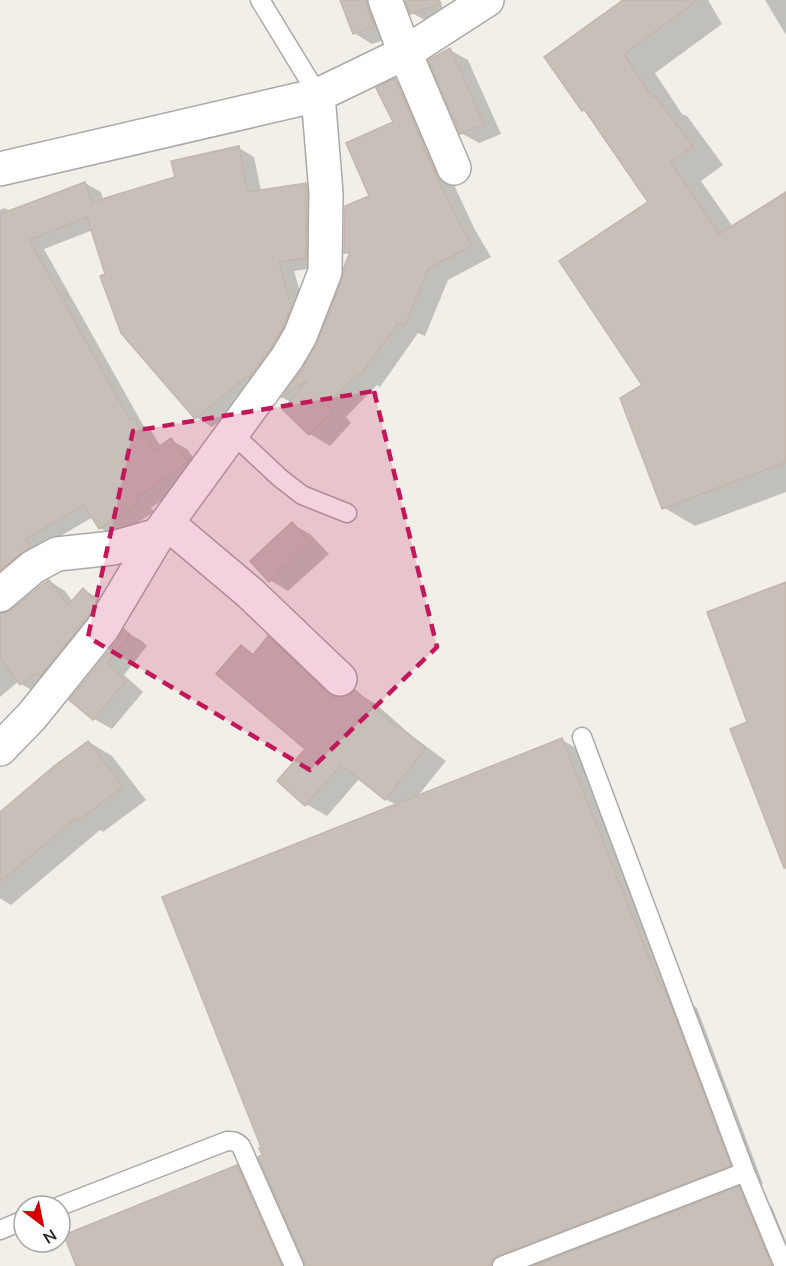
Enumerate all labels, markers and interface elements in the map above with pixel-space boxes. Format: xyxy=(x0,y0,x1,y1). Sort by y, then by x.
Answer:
north arrow xyxy=(12,1194,72,1254)
text: N xyxy=(40,1225,60,1248)

